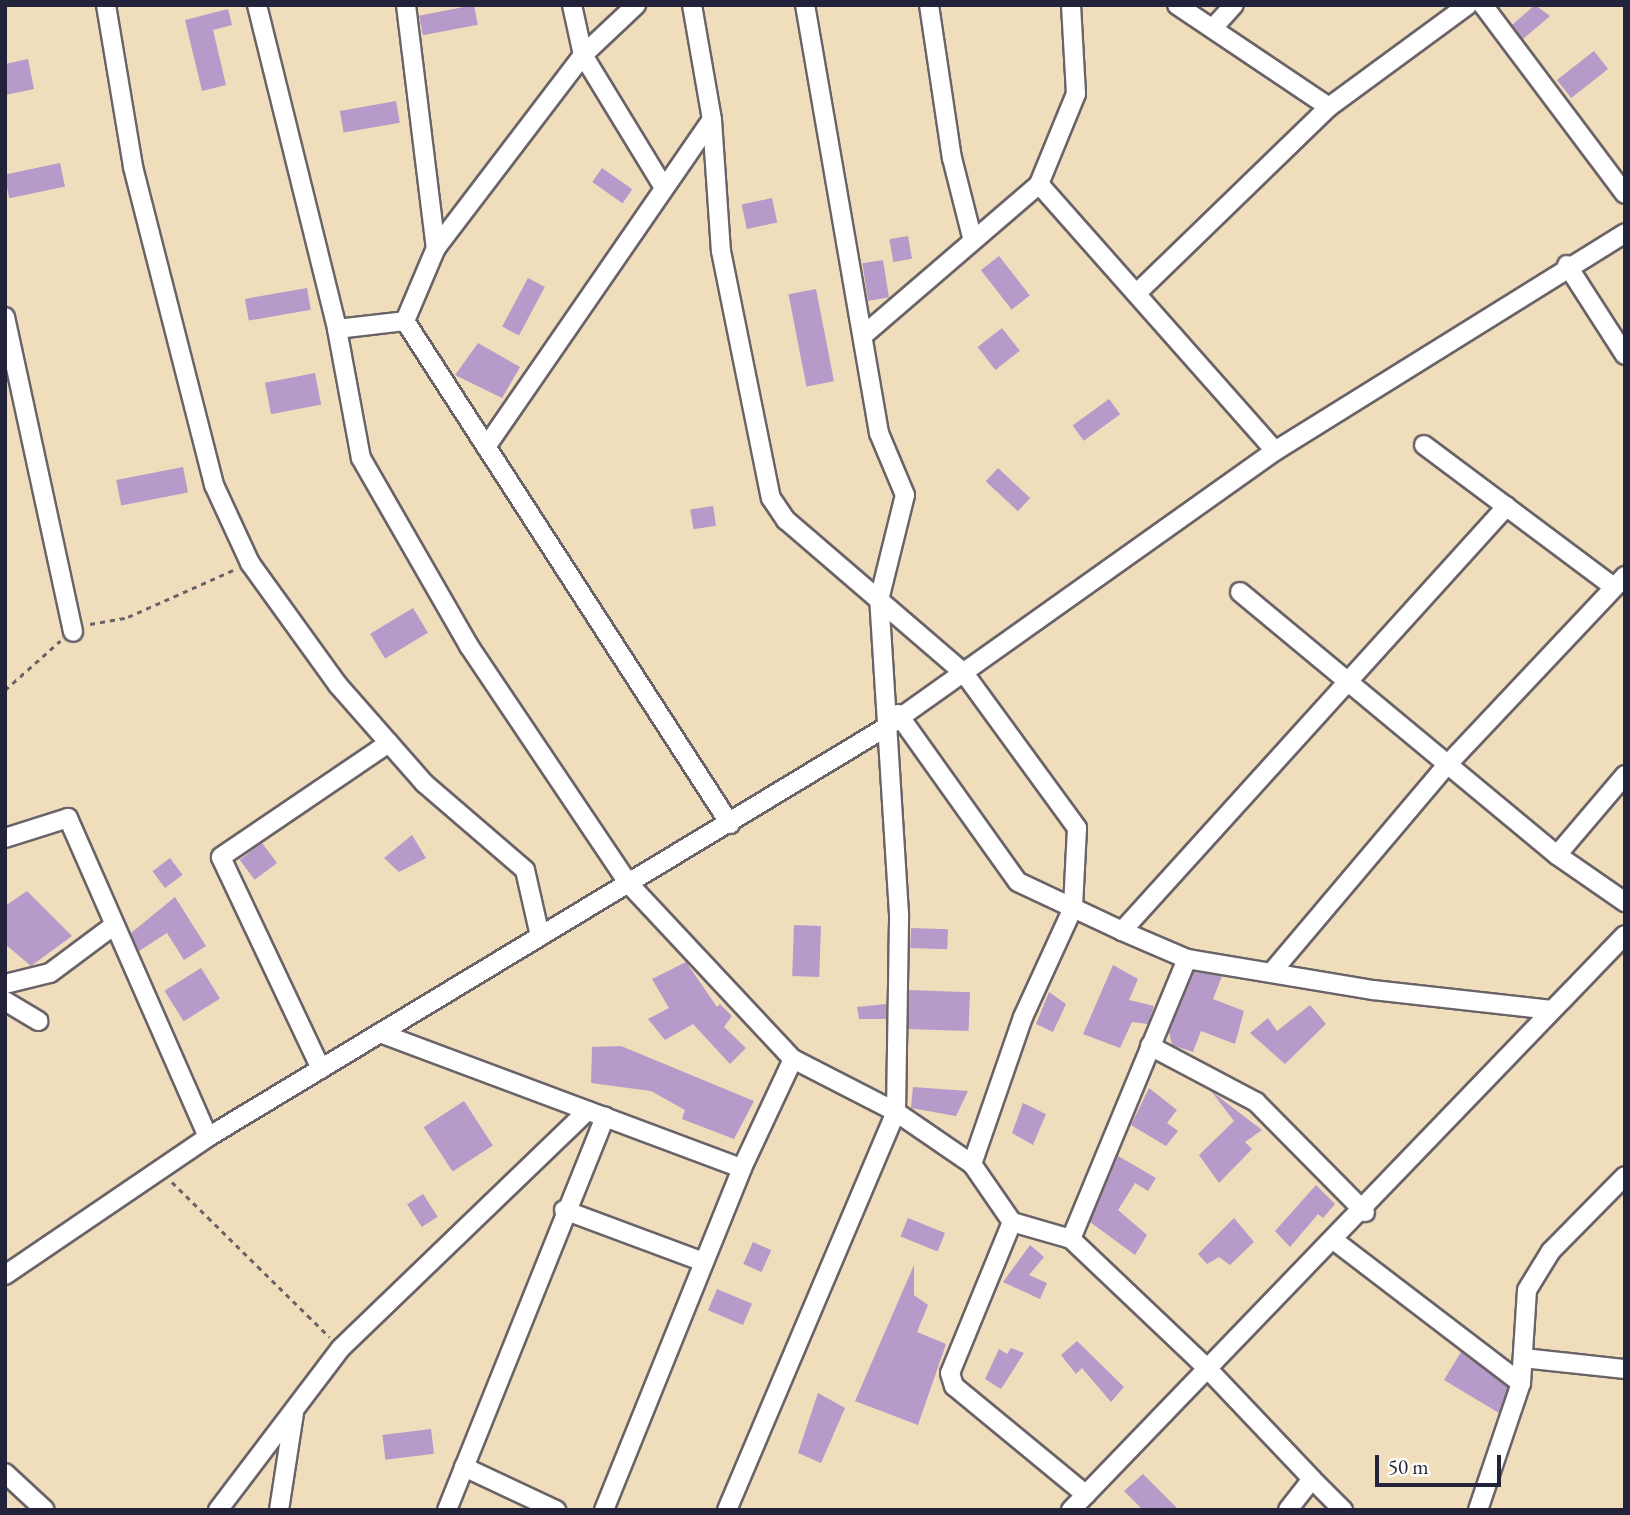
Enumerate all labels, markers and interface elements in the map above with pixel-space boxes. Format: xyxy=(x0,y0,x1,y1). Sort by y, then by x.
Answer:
scale bar xyxy=(1378,1442,1504,1486)
text: 50 m xyxy=(1388,1453,1429,1480)

